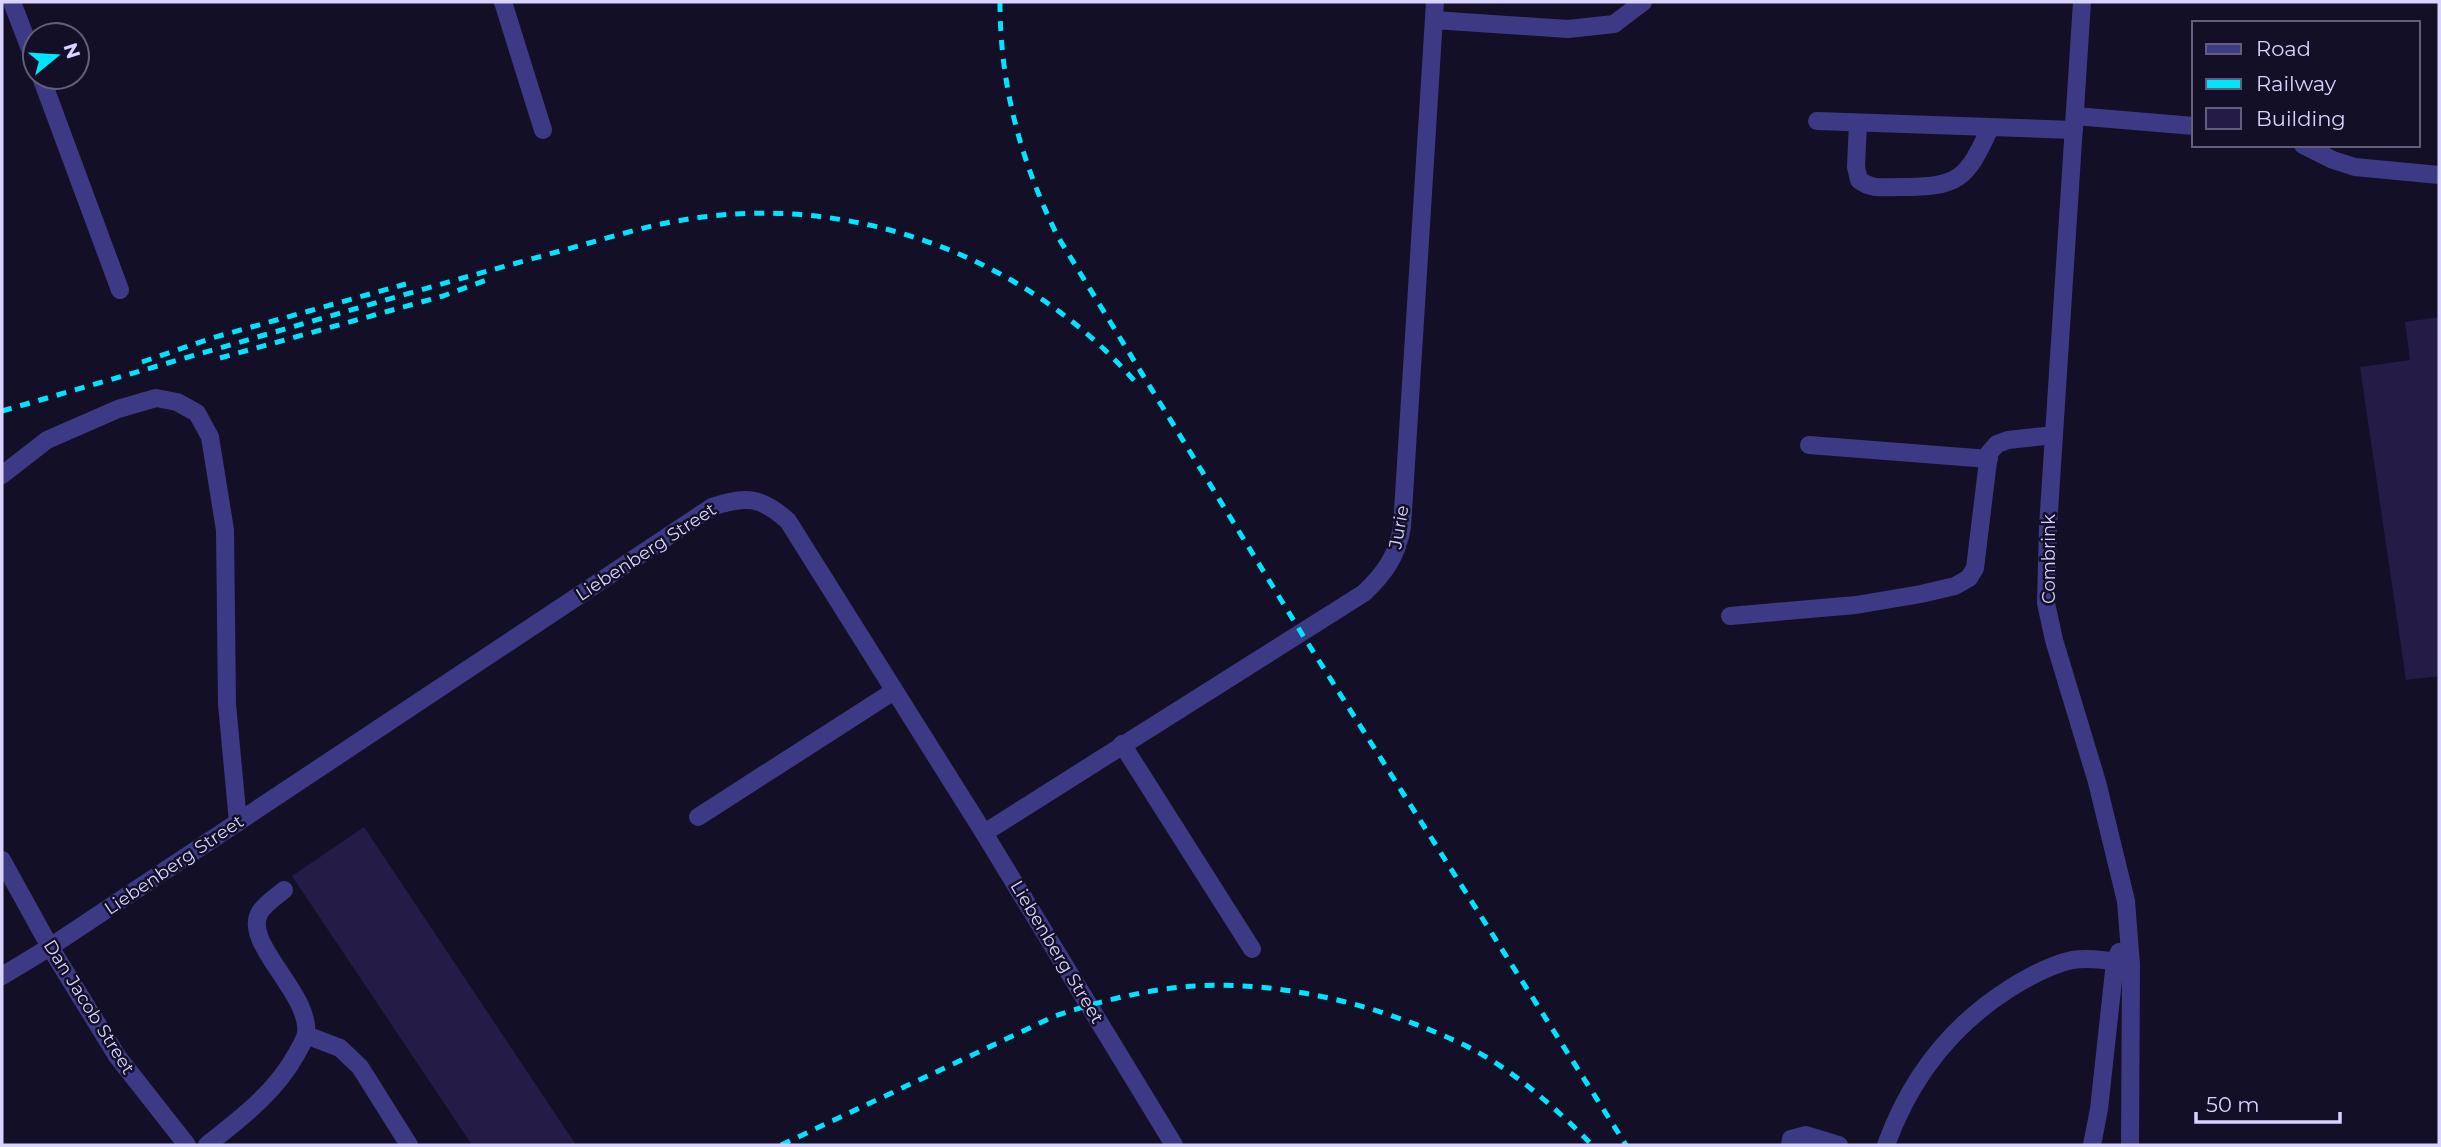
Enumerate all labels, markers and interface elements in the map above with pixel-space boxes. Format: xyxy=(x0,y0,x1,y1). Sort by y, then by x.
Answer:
north arrow xyxy=(21,21,91,91)
legend xyxy=(2192,21,2420,147)
text: Road xyxy=(2256,36,2311,61)
text: N xyxy=(58,40,85,62)
text: Railway xyxy=(2256,71,2337,96)
text: Building xyxy=(2256,106,2346,131)
street label: Liebenberg Street xyxy=(572,498,720,606)
street label: Jurie xyxy=(1384,503,1414,552)
street label: Combrink xyxy=(2038,514,2060,604)
street label: Liebenberg Street xyxy=(100,810,248,920)
street label: Liebenberg Street xyxy=(1006,876,1108,1028)
street label: Dan Jacob Street xyxy=(39,936,139,1078)
scale bar xyxy=(2196,1080,2340,1124)
text: 50 m xyxy=(2206,1092,2260,1117)

